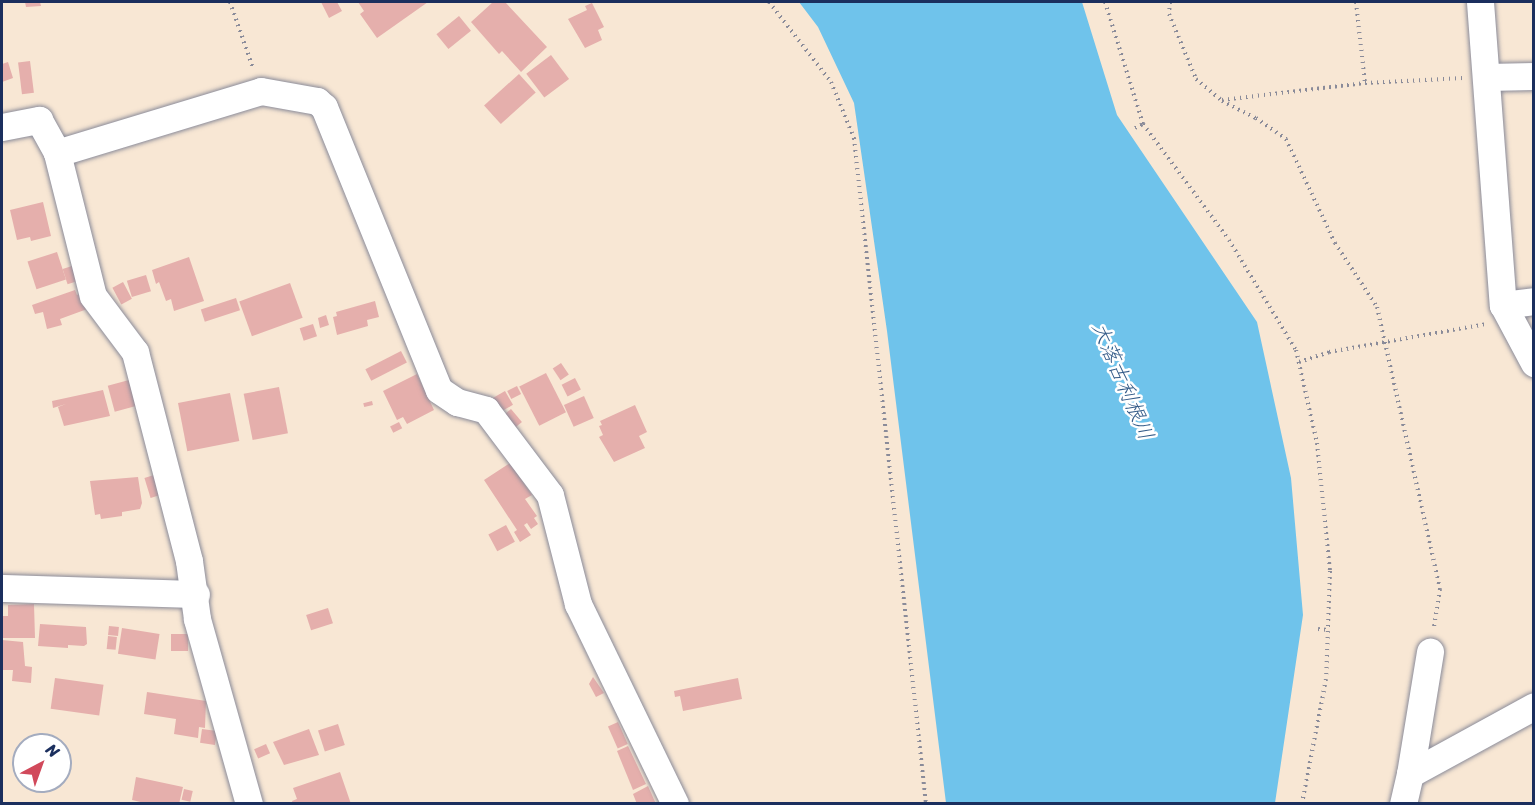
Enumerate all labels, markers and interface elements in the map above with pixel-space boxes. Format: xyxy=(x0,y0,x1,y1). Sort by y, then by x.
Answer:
water label: 大落古利根川 xyxy=(1087,318,1159,444)
north arrow xyxy=(12,733,72,793)
text: N xyxy=(39,736,67,765)

